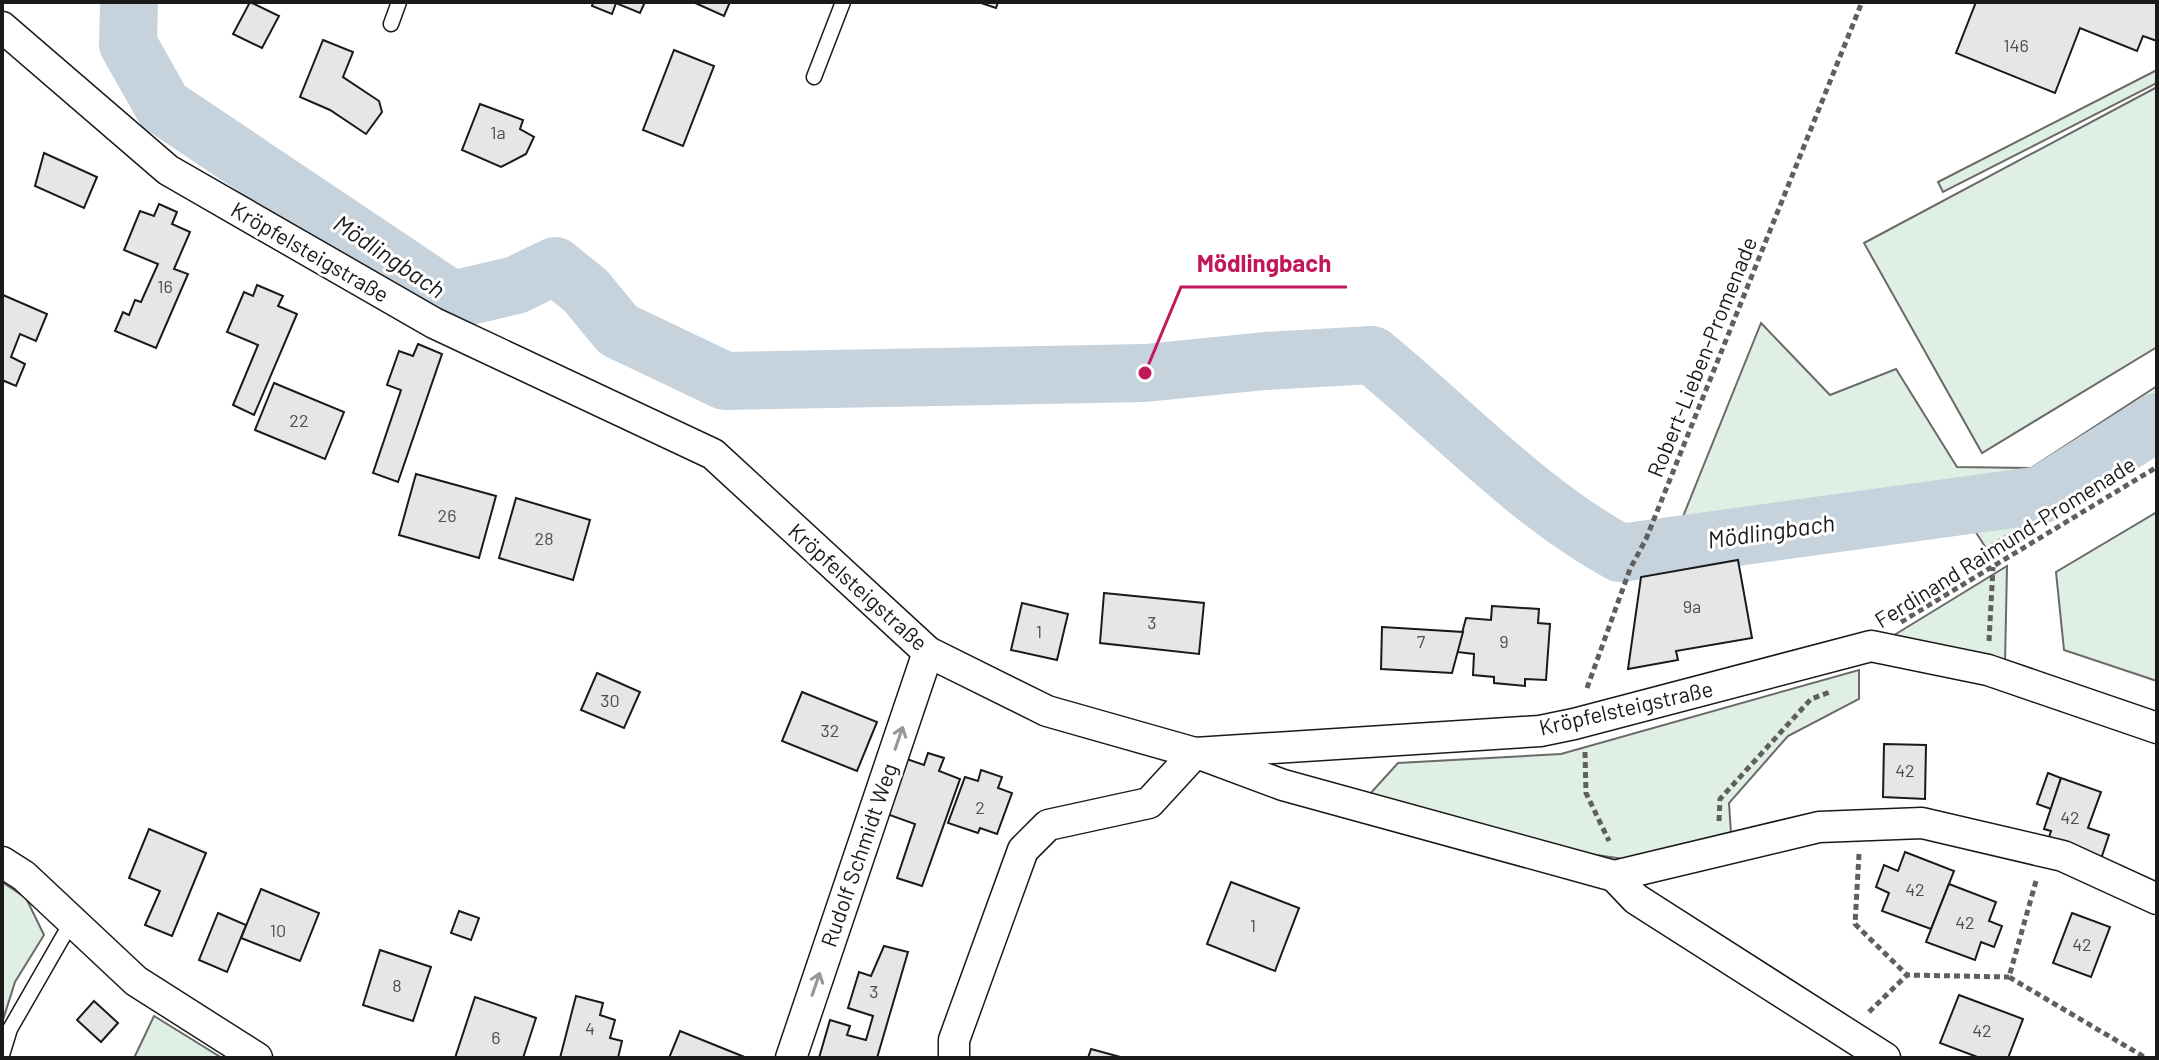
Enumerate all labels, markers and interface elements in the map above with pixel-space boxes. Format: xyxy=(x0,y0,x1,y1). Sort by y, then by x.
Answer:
house number: 146 xyxy=(2003,34,2029,56)
house number: 1a xyxy=(490,121,506,143)
street label: Kröpfelsteigstraße xyxy=(227,195,394,307)
water label: Mödlingbach xyxy=(329,208,451,304)
street label: Robert-Lieben-Promenade xyxy=(1641,233,1761,481)
callout: Mödlingbach xyxy=(1181,239,1347,287)
text: Mödlingbach xyxy=(1197,248,1331,277)
house number: 16 xyxy=(157,275,173,297)
house number: 22 xyxy=(289,409,309,431)
street label: Ferdinand Raimund-Promenade xyxy=(1869,450,2140,632)
house number: 26 xyxy=(438,504,456,526)
water label: Mödlingbach xyxy=(1705,507,1836,554)
street label: Kröpfelsteigstraße xyxy=(784,517,933,655)
house number: 28 xyxy=(534,527,554,549)
house number: 9a xyxy=(1683,595,1701,617)
house number: 3 xyxy=(1147,611,1157,633)
house number: 1 xyxy=(1036,620,1042,642)
house number: 7 xyxy=(1417,630,1426,652)
house number: 9 xyxy=(1499,630,1509,652)
street label: Kröpfelsteigstraße xyxy=(1536,674,1715,740)
house number: 30 xyxy=(600,689,620,711)
house number: 32 xyxy=(821,719,839,741)
one-way arrow xyxy=(892,725,907,750)
street label: Rudolf Schmidt Weg xyxy=(814,759,902,950)
house number: 42 xyxy=(1895,759,1915,781)
house number: 2 xyxy=(975,796,985,818)
house number: 42 xyxy=(2060,806,2080,828)
house number: 42 xyxy=(1905,878,1925,900)
house number: 42 xyxy=(1955,911,1975,933)
house number: 1 xyxy=(1250,914,1256,936)
house number: 10 xyxy=(270,919,286,941)
house number: 42 xyxy=(2072,933,2092,955)
one-way arrow xyxy=(809,972,824,997)
house number: 8 xyxy=(392,974,402,996)
house number: 3 xyxy=(869,980,879,1002)
house number: 4 xyxy=(585,1017,595,1039)
house number: 42 xyxy=(1972,1019,1992,1041)
house number: 6 xyxy=(491,1026,501,1048)

